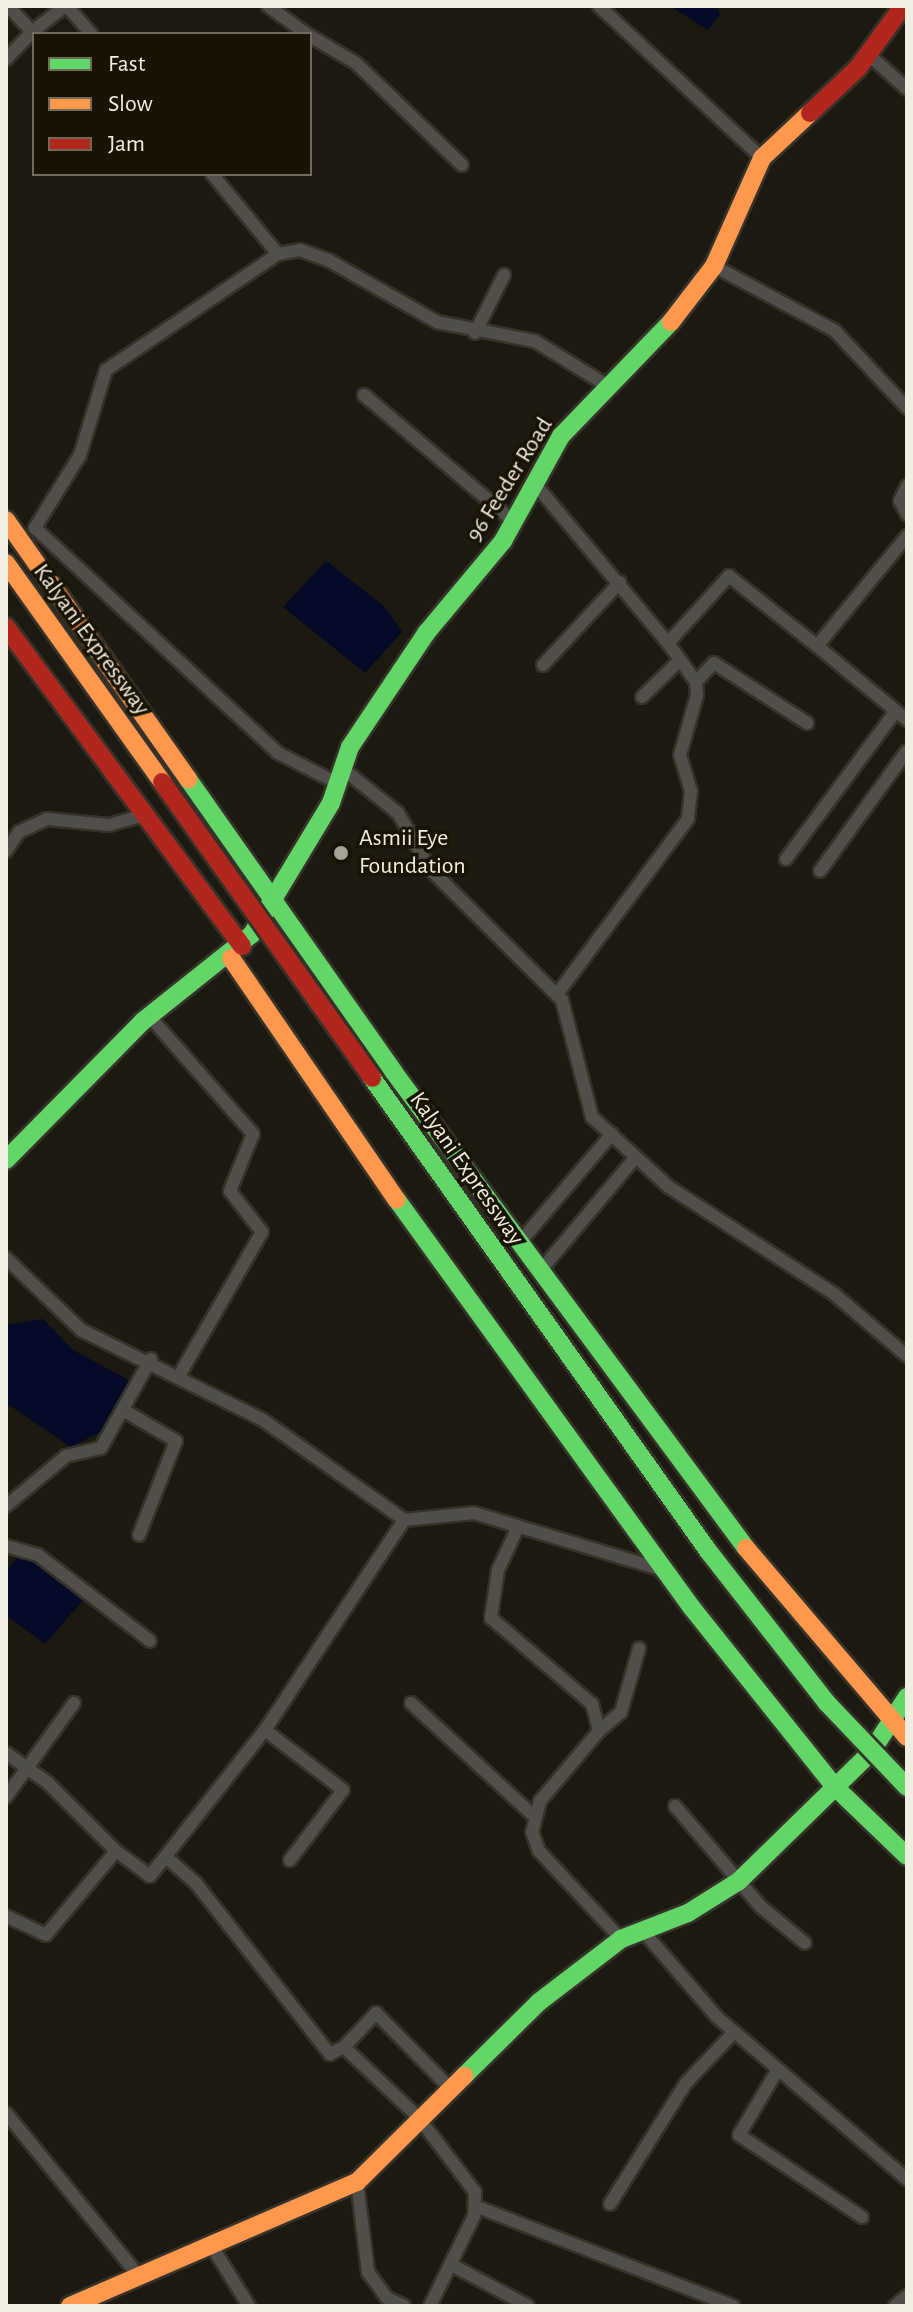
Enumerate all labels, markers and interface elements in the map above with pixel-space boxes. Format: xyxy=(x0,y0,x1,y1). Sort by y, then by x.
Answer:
legend xyxy=(32,32,312,176)
text: Fast xyxy=(108,52,145,76)
text: Slow xyxy=(108,92,153,116)
text: Jam xyxy=(108,132,145,156)
street label: 96 Feeder Road xyxy=(460,413,560,547)
street label: Kalyani Expressway xyxy=(26,559,156,721)
place label: Asmii Eye Foundation xyxy=(359,825,466,881)
marker: Asmii Eye Foundation xyxy=(330,842,352,864)
street label: Kalyani Expressway xyxy=(403,1087,529,1251)

